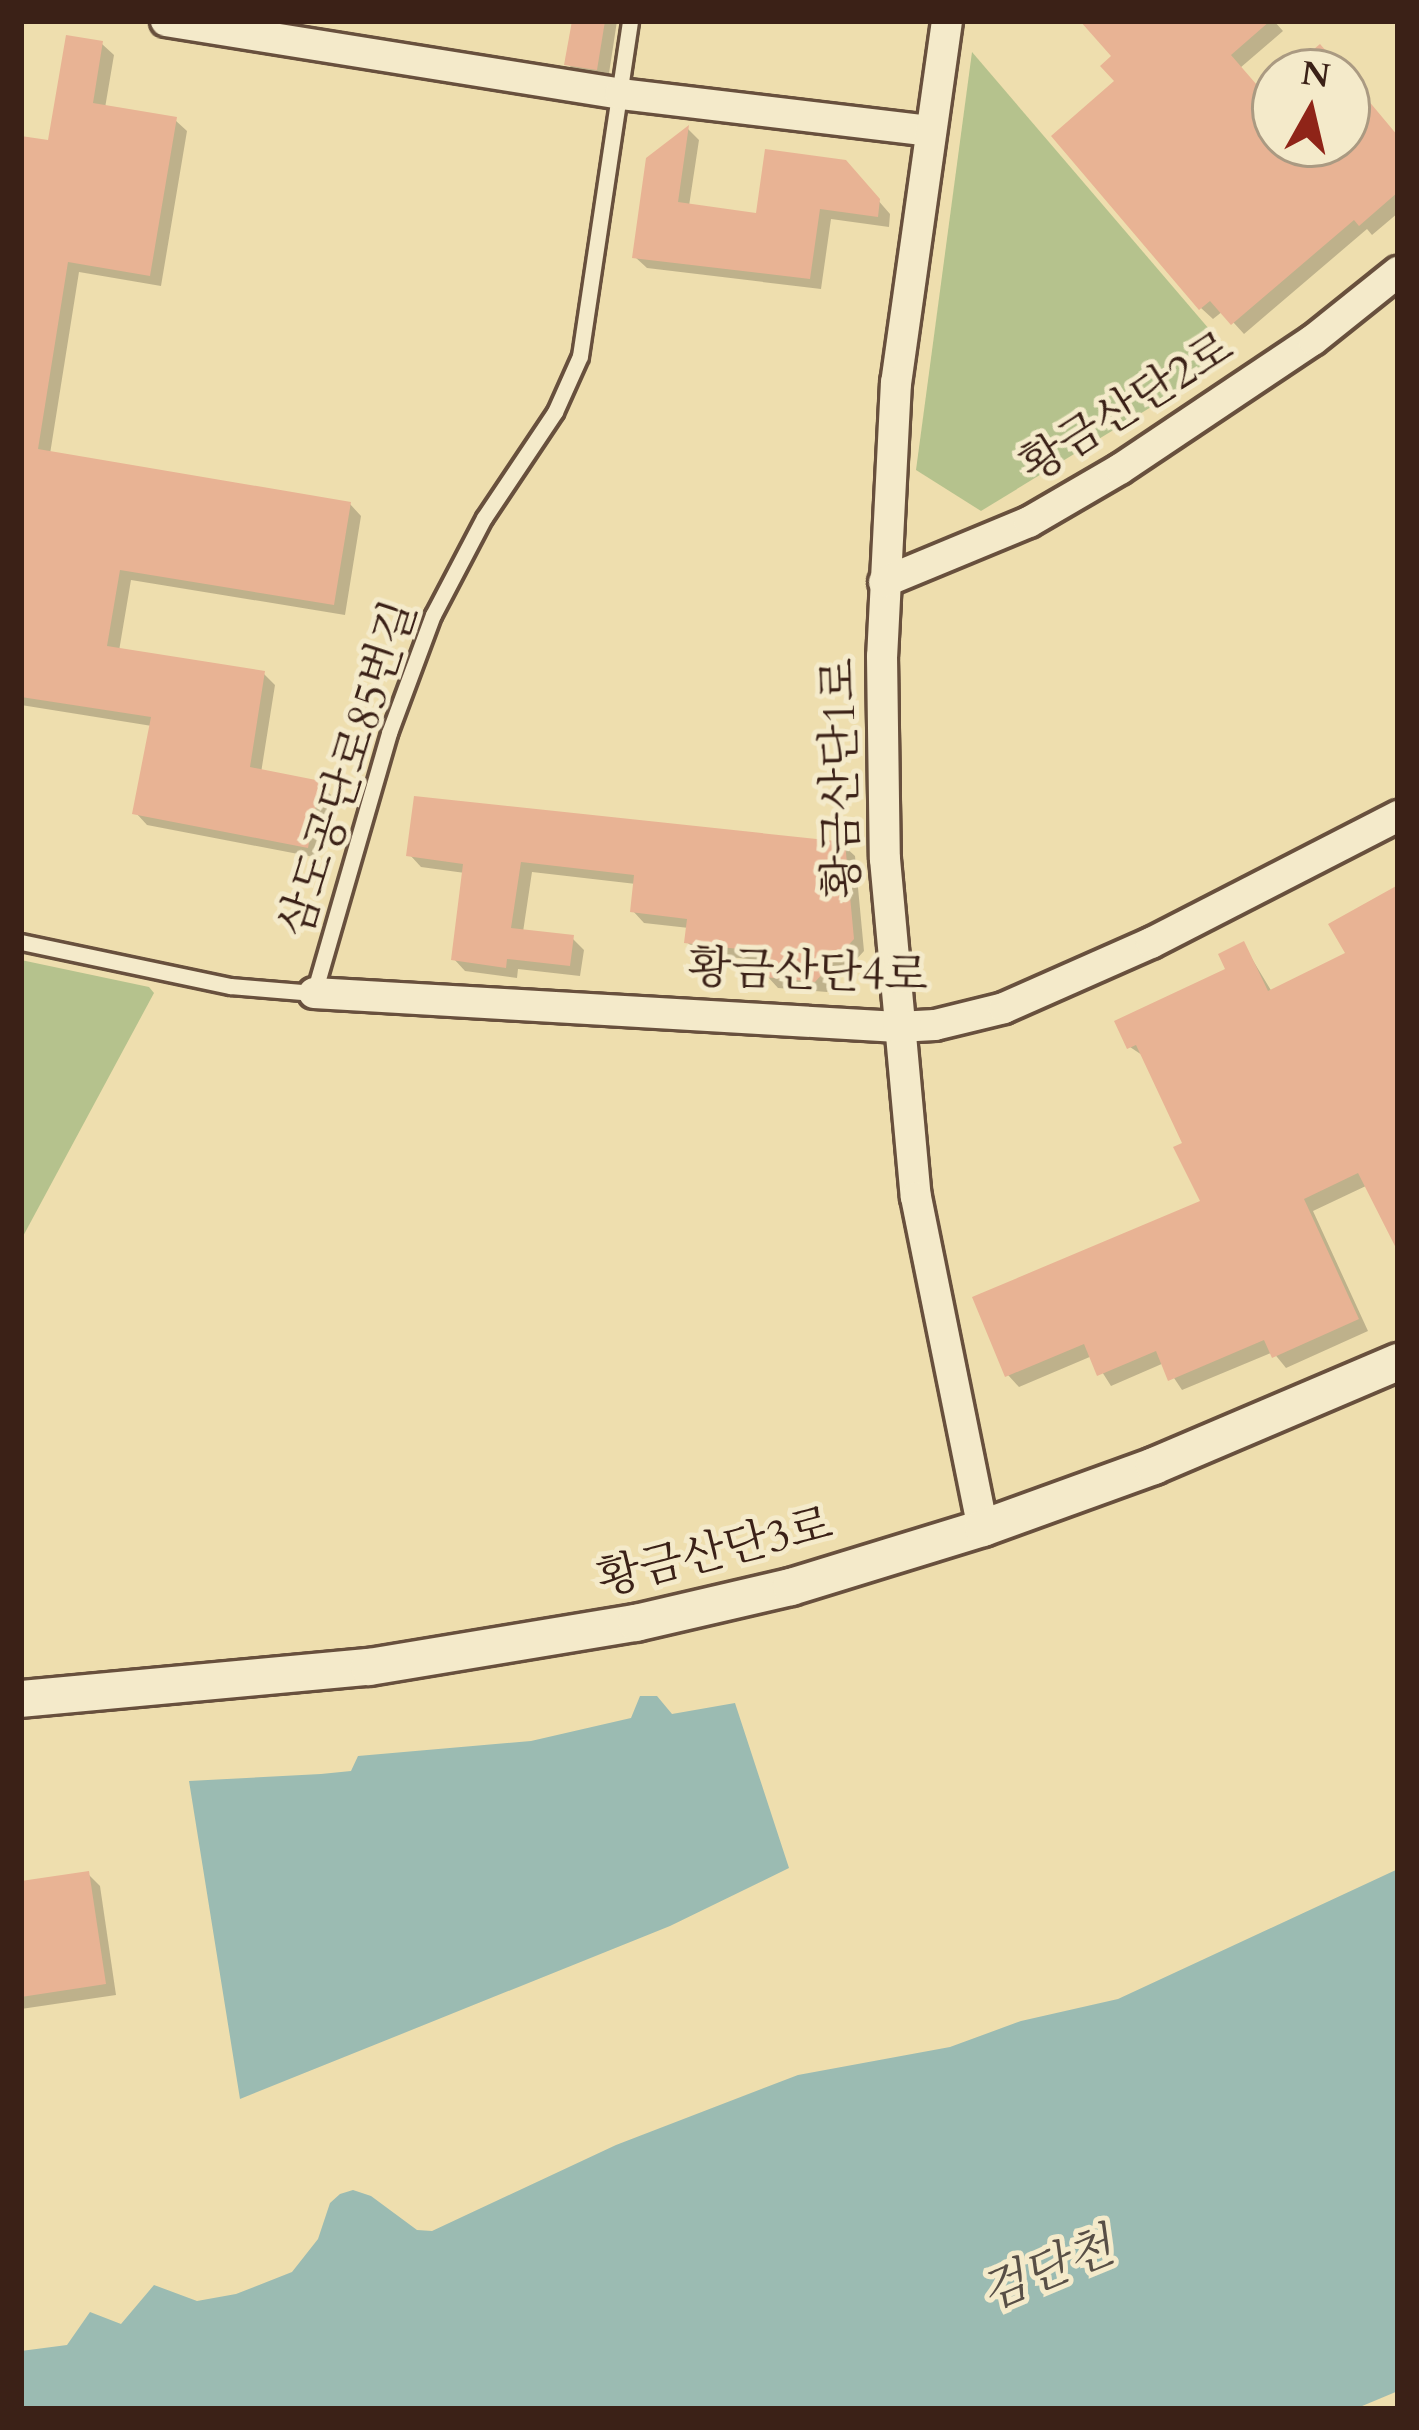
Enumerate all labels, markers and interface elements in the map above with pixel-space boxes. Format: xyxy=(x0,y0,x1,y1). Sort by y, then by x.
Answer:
north arrow xyxy=(1251,48,1371,168)
text: N xyxy=(1298,51,1333,99)
street label: 황금산단2로 xyxy=(1011,320,1243,494)
street label: 삼도공단로85번길 xyxy=(268,594,428,944)
street label: 황금산단1로 xyxy=(812,657,870,899)
street label: 황금산단4로 xyxy=(687,941,929,1003)
street label: 황금산단3로 xyxy=(592,1497,838,1607)
water label: 검단천 xyxy=(972,2217,1122,2323)

